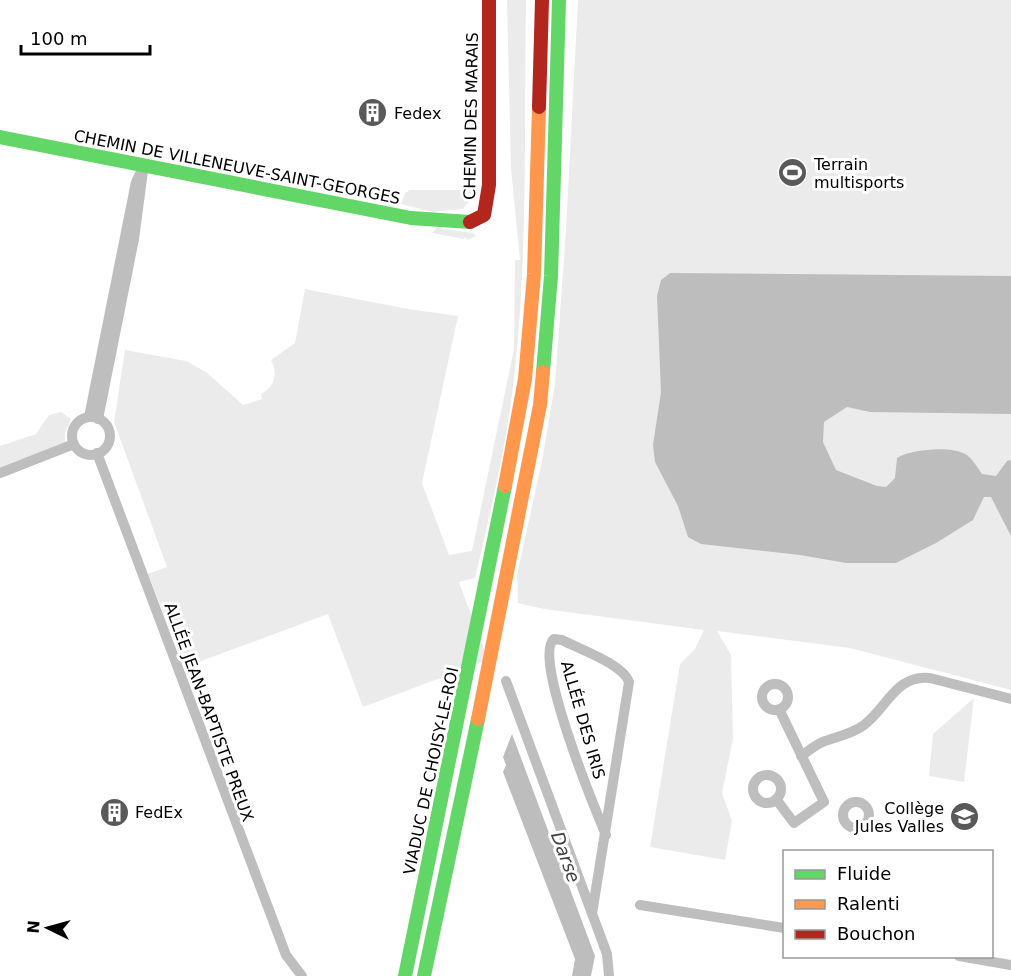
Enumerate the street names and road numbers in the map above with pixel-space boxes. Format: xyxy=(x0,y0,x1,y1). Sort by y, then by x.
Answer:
street label: CHEMIN DES MARAIS xyxy=(460,32,482,200)
street label: CHEMIN DE VILLENEUVE-SAINT-GEORGES xyxy=(72,126,402,208)
street label: ALLÉE JEAN-BAPTISTE PREUX xyxy=(160,600,258,824)
street label: ALLÉE DES IRIS xyxy=(557,659,609,781)
street label: VIADUC DE CHOISY-LE-ROI xyxy=(400,665,462,877)

